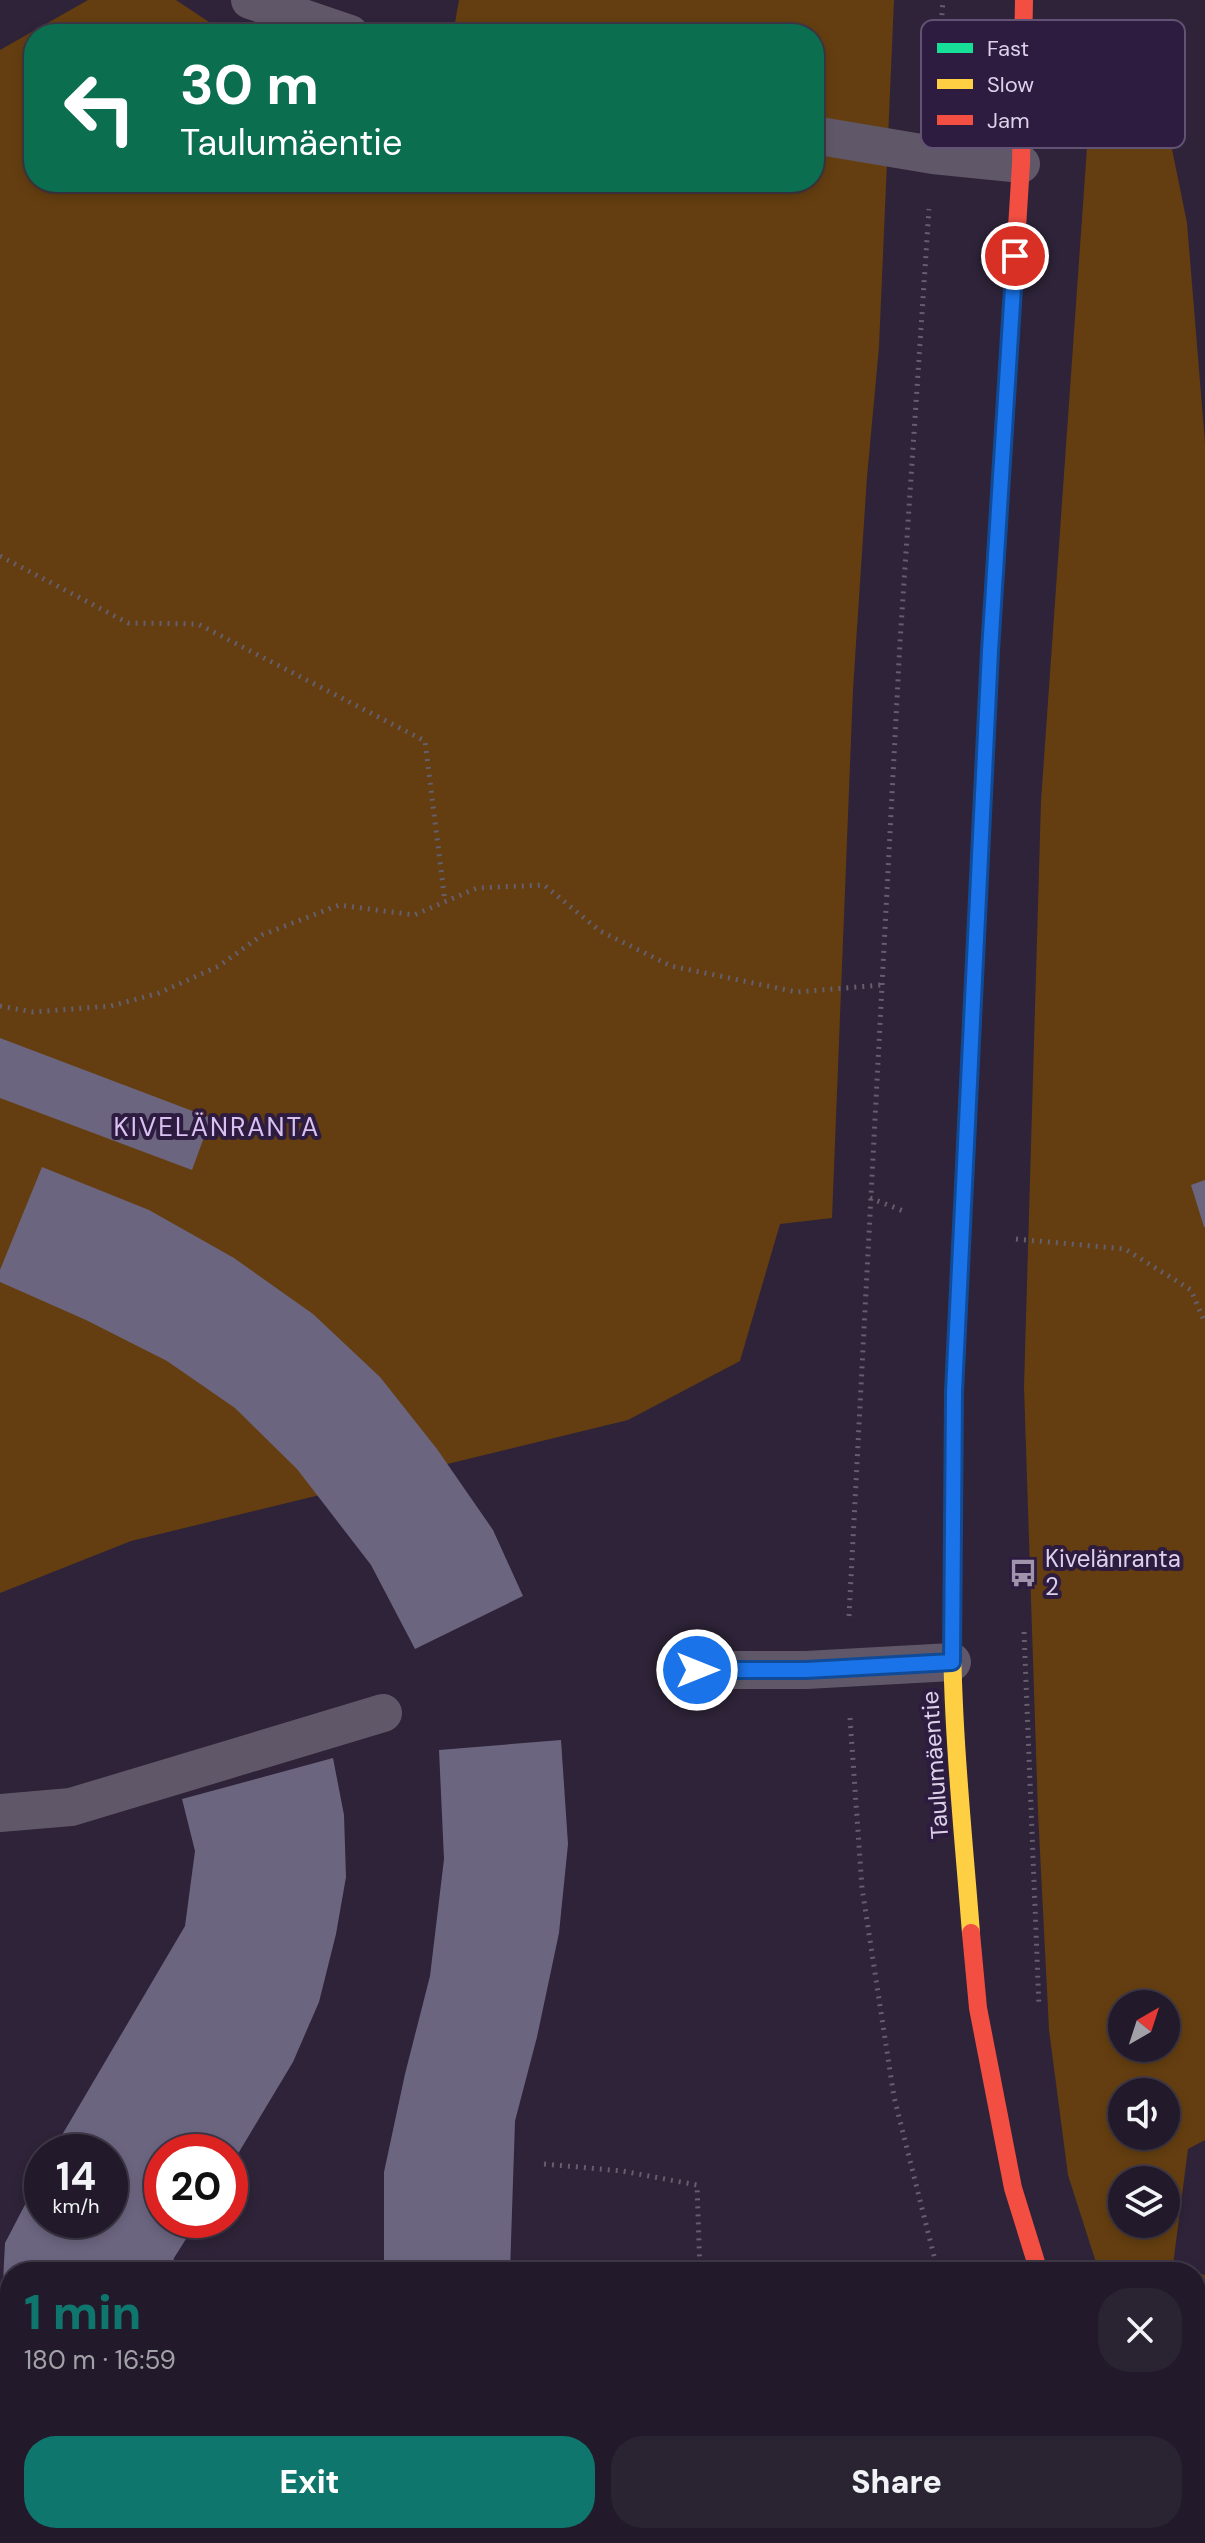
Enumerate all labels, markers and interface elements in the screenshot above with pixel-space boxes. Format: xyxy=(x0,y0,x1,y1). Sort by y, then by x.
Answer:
legend xyxy=(921,20,1185,148)
text: Fast xyxy=(987,34,1029,63)
text: 30 m xyxy=(180,48,319,121)
icon: left xyxy=(48,56,152,160)
text: Slow xyxy=(987,70,1034,99)
text: Jam xyxy=(987,106,1030,135)
text: Taulumäentie xyxy=(180,119,402,166)
pin xyxy=(981,222,1049,290)
icon: arrive xyxy=(993,234,1037,278)
district label: KIVELÄNRANTA xyxy=(114,1110,320,1144)
place label: Kivelänranta 2 xyxy=(1045,1543,1181,1602)
bus stop icon: Kivelänranta 2 xyxy=(1008,1558,1038,1588)
position arrow xyxy=(655,1628,739,1712)
street label: Taulumäentie xyxy=(914,1690,955,1840)
north arrow xyxy=(1108,1990,1180,2062)
map controls xyxy=(1108,1990,1180,2238)
button: sound xyxy=(1108,2078,1180,2150)
speed limit sign: 20 xyxy=(144,2134,248,2238)
text: 14 xyxy=(56,2150,96,2202)
button: layers xyxy=(1108,2166,1180,2238)
text: km/h xyxy=(52,2193,100,2219)
text: 1 min xyxy=(24,2281,141,2344)
button: close xyxy=(1098,2288,1182,2372)
text: 180 m · 16:59 xyxy=(24,2343,176,2377)
button: Exit xyxy=(24,2436,595,2528)
button: Share xyxy=(611,2436,1182,2528)

